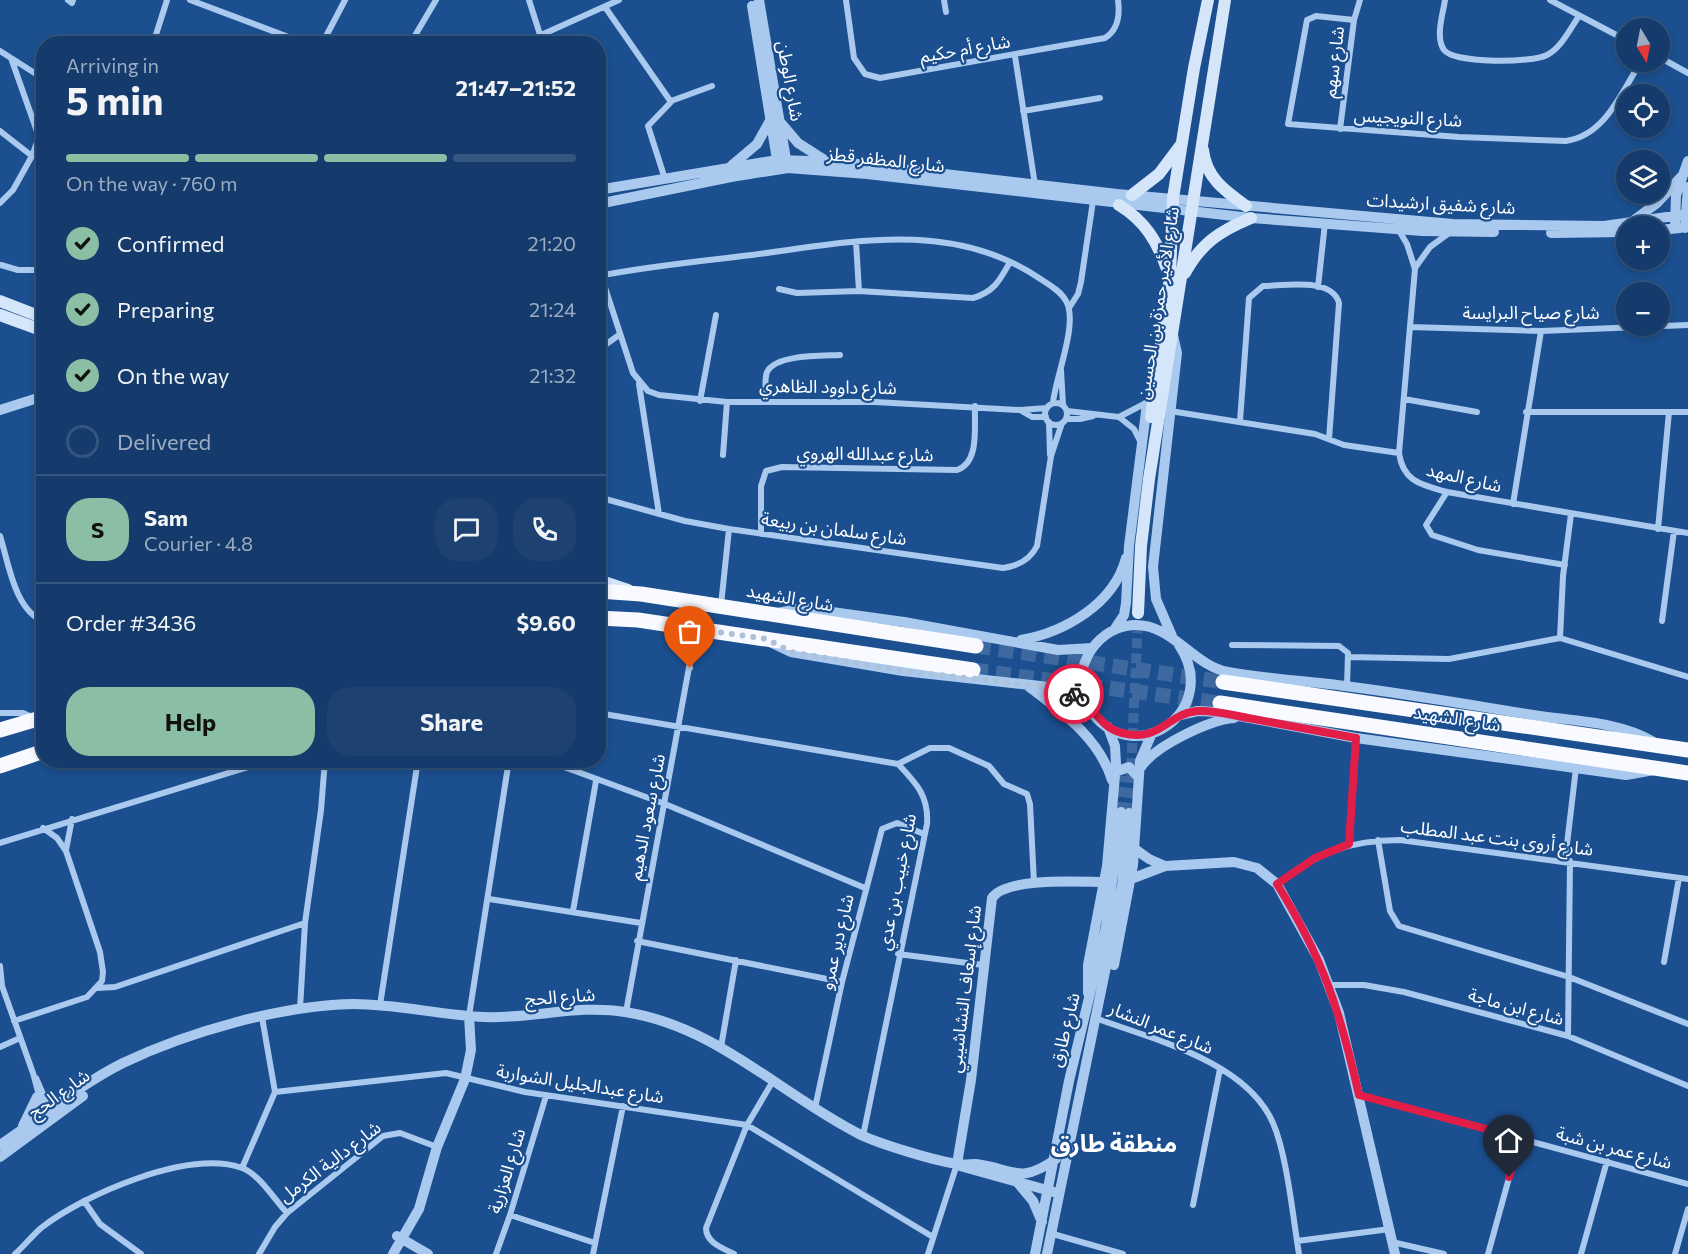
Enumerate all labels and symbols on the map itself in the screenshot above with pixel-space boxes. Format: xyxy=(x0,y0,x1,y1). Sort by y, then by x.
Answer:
north arrow xyxy=(1616,18,1670,72)
street label: شارع سهم xyxy=(1318,25,1352,99)
street label: شارع أم حكيم xyxy=(918,29,1012,71)
street label: شارع الوطن xyxy=(769,39,809,123)
street label: شارع النويجيس xyxy=(1353,103,1463,135)
street label: شارع المظفر قطز xyxy=(825,142,946,180)
street label: شارع شفيق ارشيدات xyxy=(1366,188,1516,222)
street label: شارع الأمير حمزة بن الحسين xyxy=(1131,205,1187,402)
street label: شارع صياح البرايسة xyxy=(1462,301,1600,327)
street label: شارع داوود الظاهري xyxy=(759,374,897,402)
street label: شارع عبدالله الهروي xyxy=(796,441,934,469)
street label: شارع المهد xyxy=(1424,458,1504,500)
street label: شارع سلمان بن ربيعة xyxy=(759,507,908,553)
street label: شارع الشهيد xyxy=(744,579,836,619)
pin xyxy=(664,606,715,668)
courier xyxy=(1044,664,1104,724)
street label: شارع الشهيد xyxy=(1411,700,1502,740)
street label: شارع سعود الدهيم xyxy=(623,752,673,883)
street label: شارع خبيب بن عدي xyxy=(872,812,924,953)
street label: شارع أروى بنت عبد المطلب xyxy=(1399,814,1595,864)
street label: شارع دير عمرو xyxy=(814,892,862,993)
street label: شارع إسعاف النشاشيبي xyxy=(943,904,989,1074)
street label: شارع الحج xyxy=(524,983,596,1013)
street label: شارع ابن ماجة xyxy=(1465,983,1567,1033)
street label: شارع طارق xyxy=(1044,990,1088,1070)
street label: شارع عمر النشار xyxy=(1103,996,1217,1062)
street label: شارع عبدالجليل الشواربة xyxy=(494,1059,665,1111)
street label: شارع الحج xyxy=(23,1064,96,1126)
pin xyxy=(1483,1115,1534,1177)
street label: شارع دالية الكرمل xyxy=(274,1116,387,1210)
street label: شارع عمر بن شبة xyxy=(1553,1121,1675,1177)
street label: شارع العزارية xyxy=(483,1125,533,1217)
district label: منطقة طارق xyxy=(1051,1128,1177,1158)

